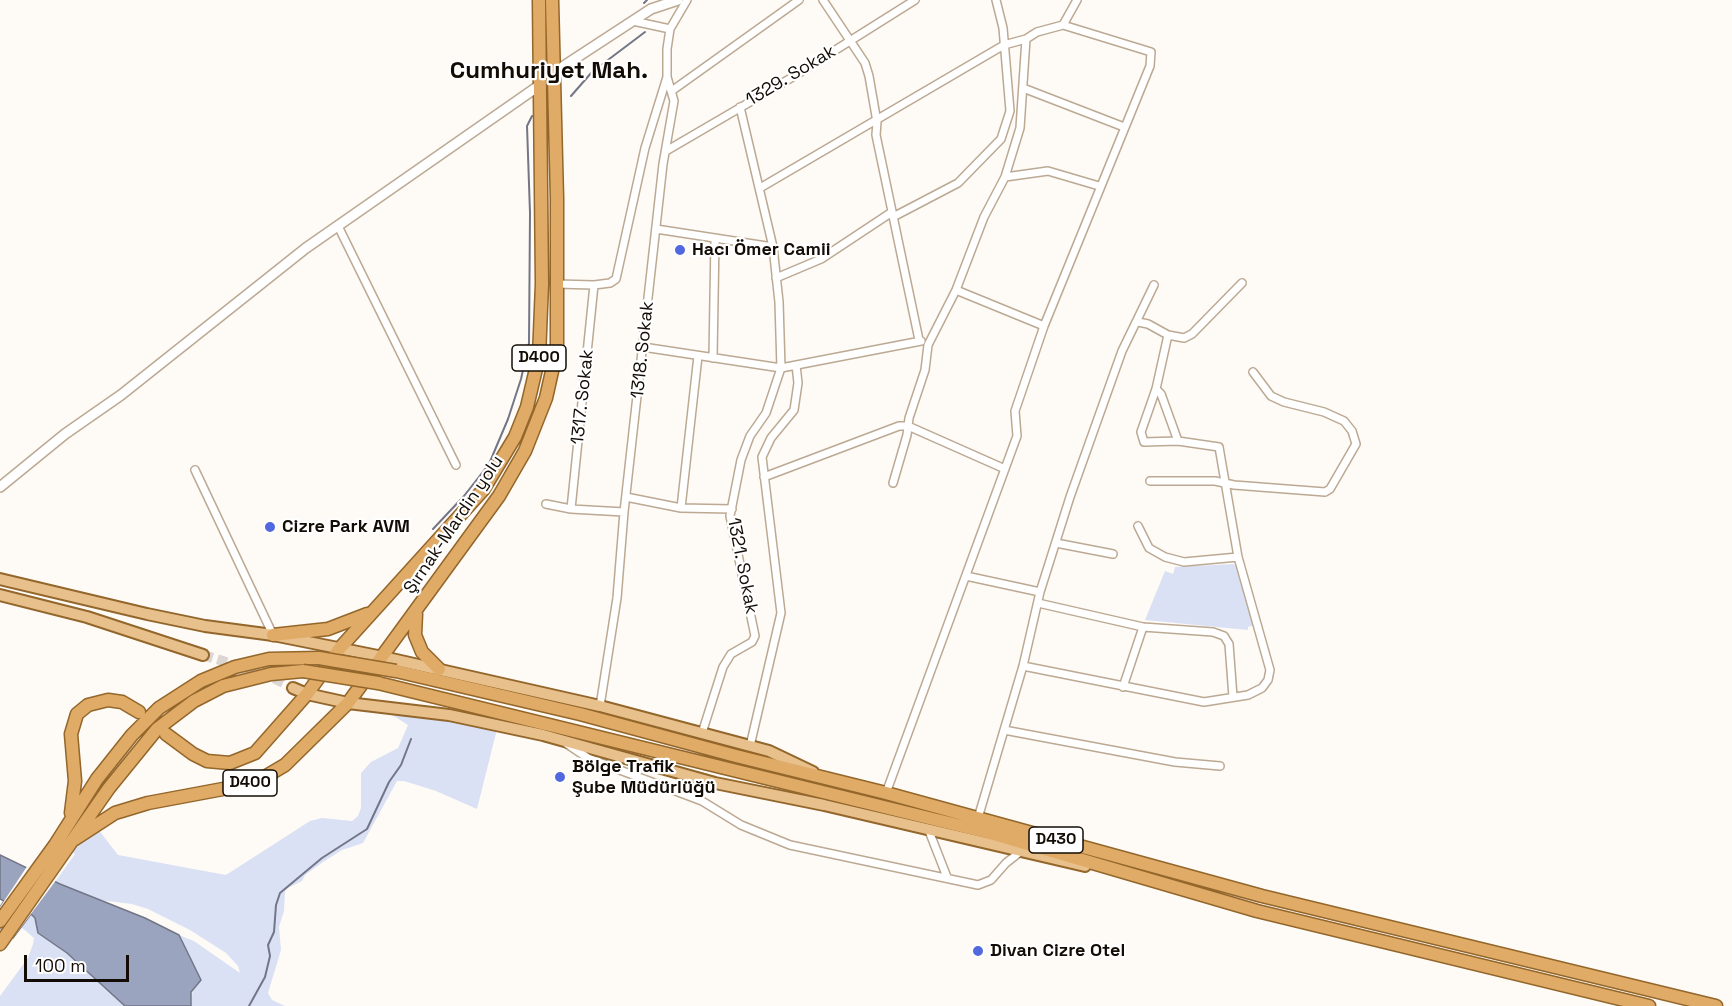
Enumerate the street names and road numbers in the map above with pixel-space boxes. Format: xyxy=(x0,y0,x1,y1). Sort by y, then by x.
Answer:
street label: 1329. Sokak xyxy=(742,41,840,111)
street label: 1318. Sokak xyxy=(627,300,659,400)
road number: D400 xyxy=(512,345,566,371)
street label: 1317. Sokak xyxy=(567,348,599,446)
street label: Şırnak-Mardin yolu xyxy=(400,452,508,598)
street label: 1321. Sokak xyxy=(722,516,762,616)
road number: D400 xyxy=(223,770,277,796)
road number: D430 xyxy=(1029,827,1083,853)

